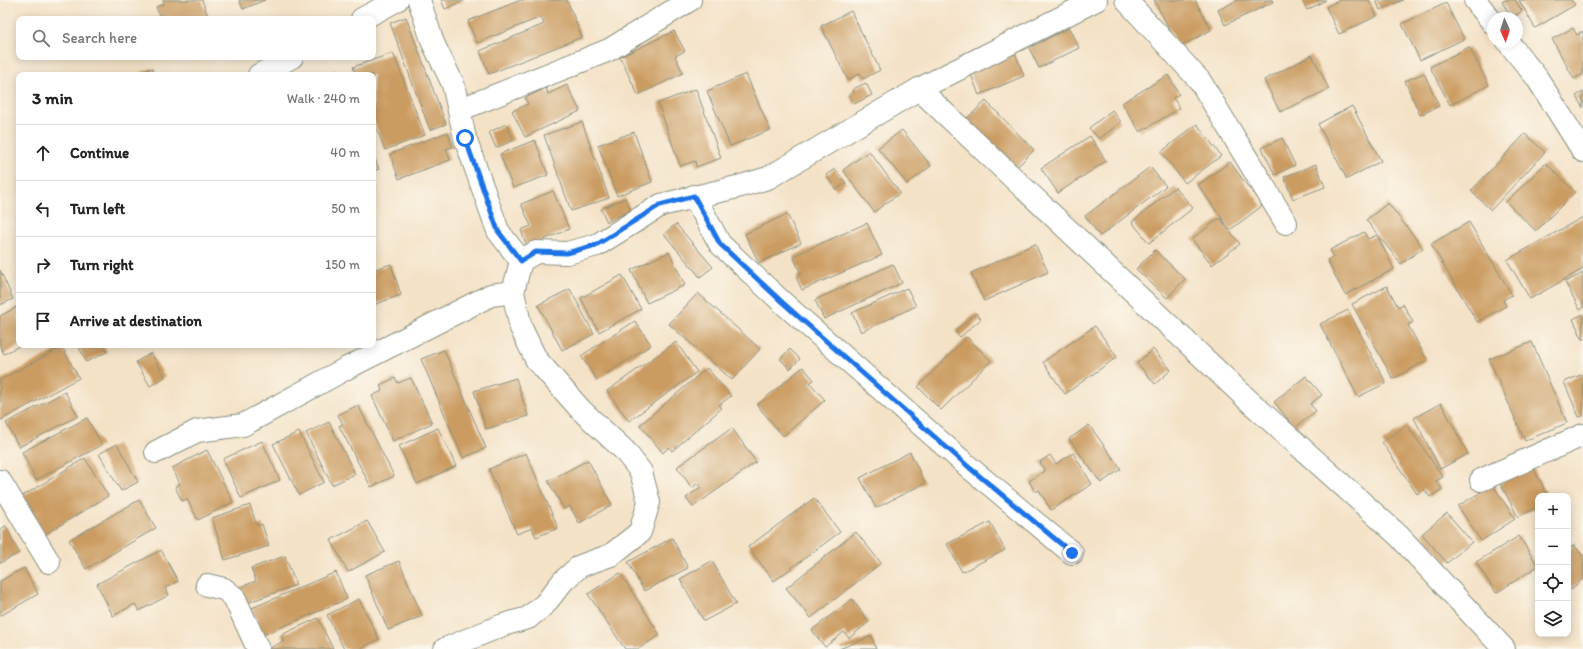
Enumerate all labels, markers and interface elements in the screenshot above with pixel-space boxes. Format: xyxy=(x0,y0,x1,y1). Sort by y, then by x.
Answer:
north arrow xyxy=(1487,12,1523,48)
search box xyxy=(16,16,376,60)
icon: search xyxy=(30,27,52,49)
text: Search here xyxy=(62,29,137,47)
text: 3 min xyxy=(32,88,73,108)
text: Walk · 240 m xyxy=(287,91,360,106)
route start xyxy=(456,129,474,147)
icon: ahead xyxy=(32,142,54,164)
text: Continue xyxy=(70,144,129,162)
text: 40 m xyxy=(330,145,360,160)
icon: left xyxy=(32,198,54,220)
text: Turn left xyxy=(70,200,125,218)
text: 50 m xyxy=(331,201,360,216)
icon: right xyxy=(32,254,54,276)
text: Turn right xyxy=(70,256,134,274)
text: 150 m xyxy=(325,257,360,272)
icon: arrive xyxy=(32,310,54,332)
text: Arrive at destination xyxy=(70,312,202,330)
map controls xyxy=(1535,493,1571,637)
button: + xyxy=(1535,493,1571,529)
button: − xyxy=(1535,529,1571,565)
route end xyxy=(1063,544,1081,562)
button: locate xyxy=(1535,565,1571,601)
button: layers xyxy=(1535,601,1571,637)

